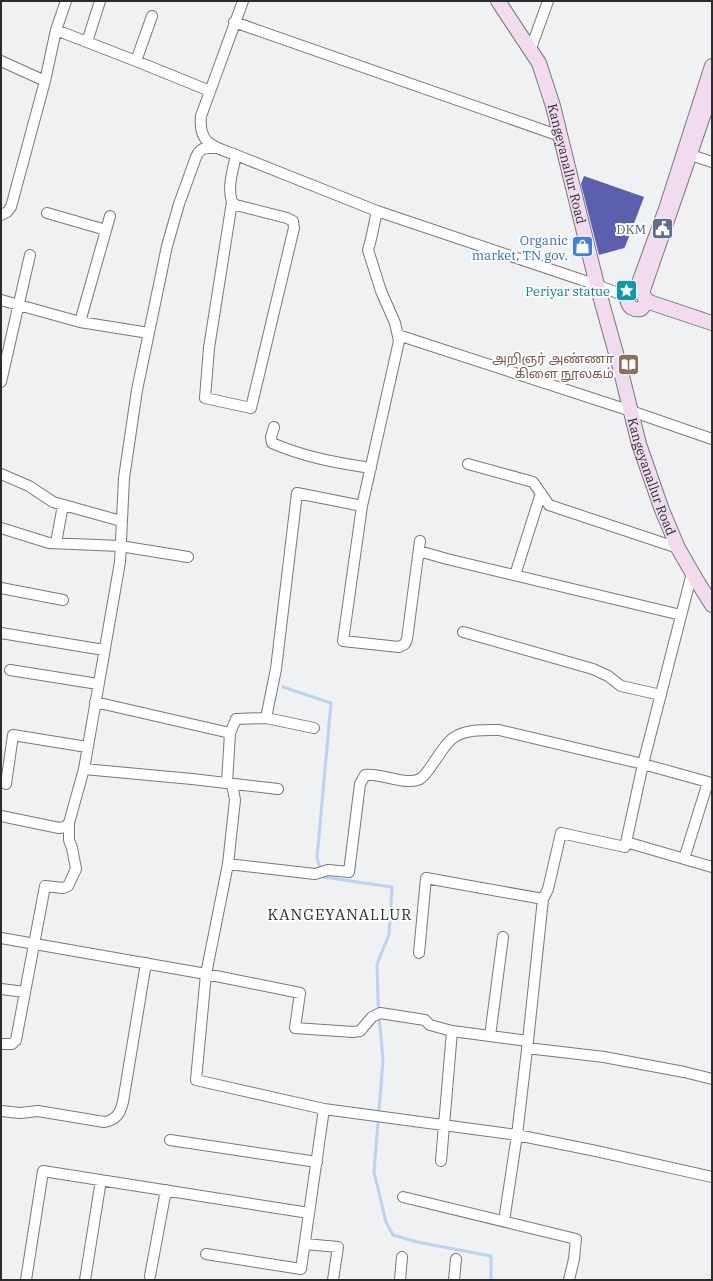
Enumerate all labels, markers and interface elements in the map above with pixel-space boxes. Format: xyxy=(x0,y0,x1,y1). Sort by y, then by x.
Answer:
street label: Kangeyanallur Road xyxy=(544,102,590,226)
public building icon: DKM xyxy=(649,216,675,242)
place label: DKM xyxy=(616,221,646,238)
place label: Organic market, TN gov. xyxy=(472,232,568,264)
shop icon: Organic market, TN gov. xyxy=(570,234,596,260)
place icon: Periyar statue xyxy=(613,278,639,304)
place label: Periyar statue xyxy=(525,283,610,300)
place label: அறிஞர் அண்ணா கிளை நூலகம் xyxy=(492,350,615,382)
library icon: அறிஞர் அண்ணா கிளை நூலகம் xyxy=(616,352,642,378)
street label: Kangeyanallur Road xyxy=(624,416,680,538)
district label: KANGEYANALLUR xyxy=(268,905,412,924)

